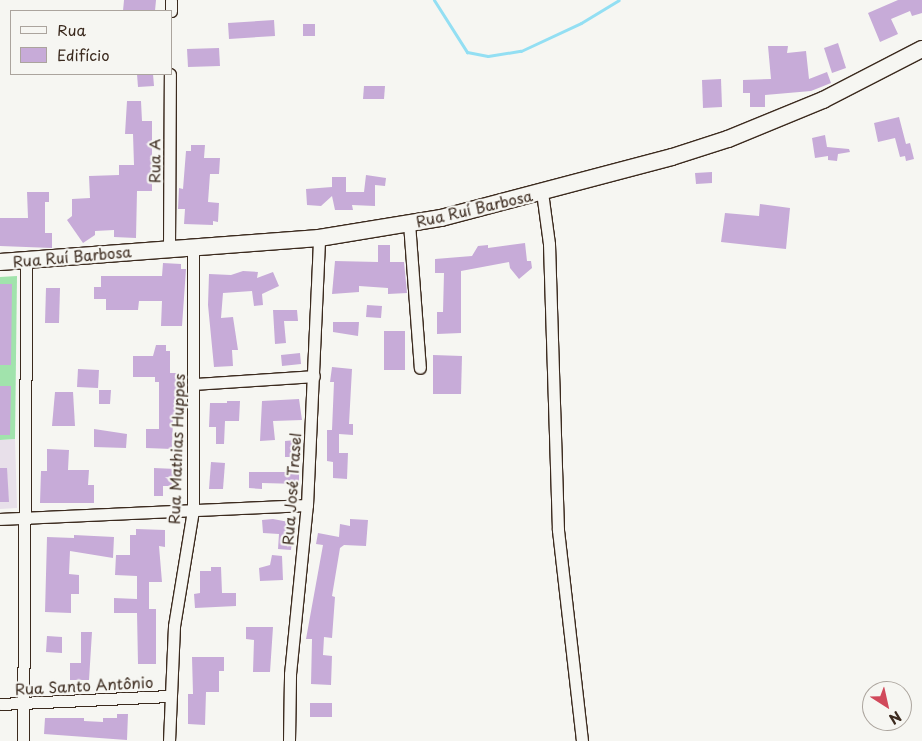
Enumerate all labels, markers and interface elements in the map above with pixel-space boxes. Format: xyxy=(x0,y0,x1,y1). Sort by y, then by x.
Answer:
legend xyxy=(10,10,172,75)
text: Rua xyxy=(57,18,86,41)
text: Edifício xyxy=(57,43,110,66)
street label: Rua A xyxy=(145,138,163,184)
street label: Rua Ruí Barbosa xyxy=(413,186,535,230)
street label: Rua Ruí Barbosa xyxy=(11,242,133,270)
street label: Rua Mathias Huppes xyxy=(164,374,188,524)
street label: Rua José Trasel xyxy=(278,432,304,546)
street label: Rua Santo Antônio xyxy=(15,672,153,698)
north arrow xyxy=(862,681,912,731)
text: N xyxy=(885,706,906,730)

